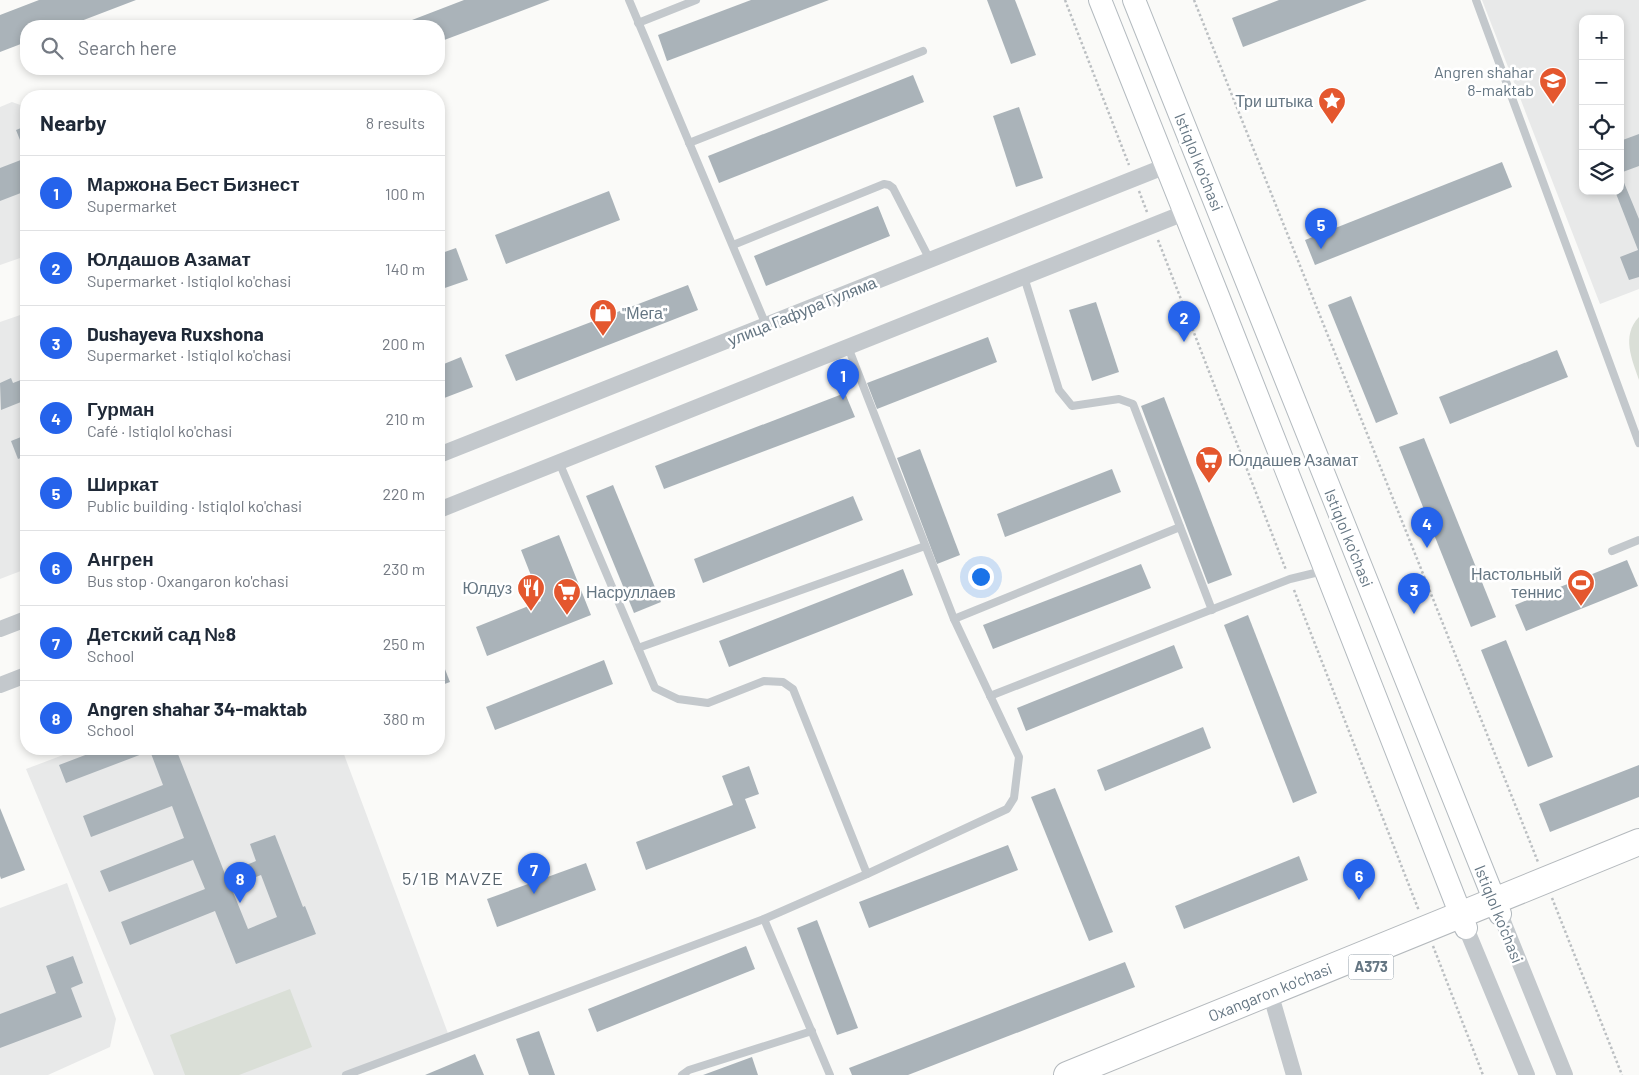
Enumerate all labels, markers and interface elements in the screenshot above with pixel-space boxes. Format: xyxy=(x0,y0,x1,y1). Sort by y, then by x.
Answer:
map controls xyxy=(1579,15,1624,195)
button: + xyxy=(1579,15,1624,60)
search box xyxy=(20,20,445,75)
icon: search xyxy=(38,34,66,62)
text: Search here xyxy=(78,36,177,59)
button: − xyxy=(1579,60,1624,105)
place label: Angren shahar 8-maktab xyxy=(1434,62,1534,99)
school or university icon: Angren shahar 8-maktab xyxy=(1538,66,1568,105)
place icon: Три штыка xyxy=(1317,86,1347,125)
place label: Три штыка xyxy=(1235,91,1313,110)
button: locate xyxy=(1579,105,1624,150)
text: Nearby xyxy=(40,110,106,135)
street label: Istiqlol ko'chasi xyxy=(1171,110,1228,214)
text: 8 results xyxy=(366,113,425,132)
button: layers xyxy=(1579,150,1624,195)
text: Маржона Бест Бизнест xyxy=(87,172,300,195)
text: 1 xyxy=(53,184,59,203)
text: 100 m xyxy=(385,184,425,203)
text: Supermarket xyxy=(87,196,177,215)
pin: 5 xyxy=(1305,208,1337,249)
text: Юлдашов Азамат xyxy=(87,247,251,270)
text: 2 xyxy=(52,259,60,278)
text: 140 m xyxy=(385,259,425,278)
text: Supermarket · Istiqlol ko'chasi xyxy=(87,271,291,290)
street label: улица Гафура Гуляма xyxy=(725,272,879,349)
shop icon: "Мега" xyxy=(588,298,618,337)
pin: 2 xyxy=(1168,301,1200,342)
place label: "Мега" xyxy=(622,303,667,322)
text: Dushayeva Ruxshona xyxy=(87,322,264,345)
text: 3 xyxy=(52,334,60,353)
text: 200 m xyxy=(382,334,425,353)
text: Supermarket · Istiqlol ko'chasi xyxy=(87,345,291,364)
pin: 1 xyxy=(827,359,859,400)
text: Гурман xyxy=(87,397,155,420)
text: 4 xyxy=(51,409,61,428)
text: 210 m xyxy=(386,409,425,428)
text: Café · Istiqlol ko'chasi xyxy=(87,421,232,440)
supermarket icon: Юлдашев Азамат xyxy=(1194,445,1224,484)
place label: Юлдашев Азамат xyxy=(1228,450,1359,469)
text: Ширкат xyxy=(87,472,159,495)
text: 5 xyxy=(52,484,60,503)
text: 220 m xyxy=(382,484,425,503)
street label: Istiqlol ko'chasi xyxy=(1321,486,1378,590)
text: Public building · Istiqlol ko'chasi xyxy=(87,496,302,515)
pin: 4 xyxy=(1411,507,1443,548)
text: Ангрен xyxy=(87,547,154,570)
text: 6 xyxy=(52,559,60,578)
text: 230 m xyxy=(383,559,425,578)
your location xyxy=(968,564,994,590)
place label: Настольный теннис xyxy=(1471,564,1562,601)
sports icon: Настольный теннис xyxy=(1566,568,1596,607)
text: Bus stop · Oxangaron ko'chasi xyxy=(87,571,289,590)
restaurant icon: Юлдуз xyxy=(516,573,546,612)
pin: 3 xyxy=(1398,573,1430,614)
supermarket icon: Насруллаев xyxy=(552,577,582,616)
place label: Юлдуз xyxy=(463,578,512,597)
place label: Насруллаев xyxy=(586,582,676,601)
text: Детский сад №8 xyxy=(87,622,236,645)
text: 7 xyxy=(52,634,60,653)
text: 250 m xyxy=(383,634,425,653)
text: School xyxy=(87,646,134,665)
text: Angren shahar 34-maktab xyxy=(87,697,307,720)
text: 8 xyxy=(52,709,60,728)
text: 380 m xyxy=(383,709,425,728)
text: School xyxy=(87,720,134,739)
pin: 7 xyxy=(518,853,550,894)
pin: 6 xyxy=(1343,859,1375,900)
pin: 8 xyxy=(224,862,256,903)
street label: Istiqlol ko'chasi xyxy=(1471,862,1528,966)
district label: 5/1B MAVZE xyxy=(402,867,504,889)
road number: A373 xyxy=(1348,954,1394,980)
street label: Oxangaron ko'chasi xyxy=(1205,958,1335,1025)

